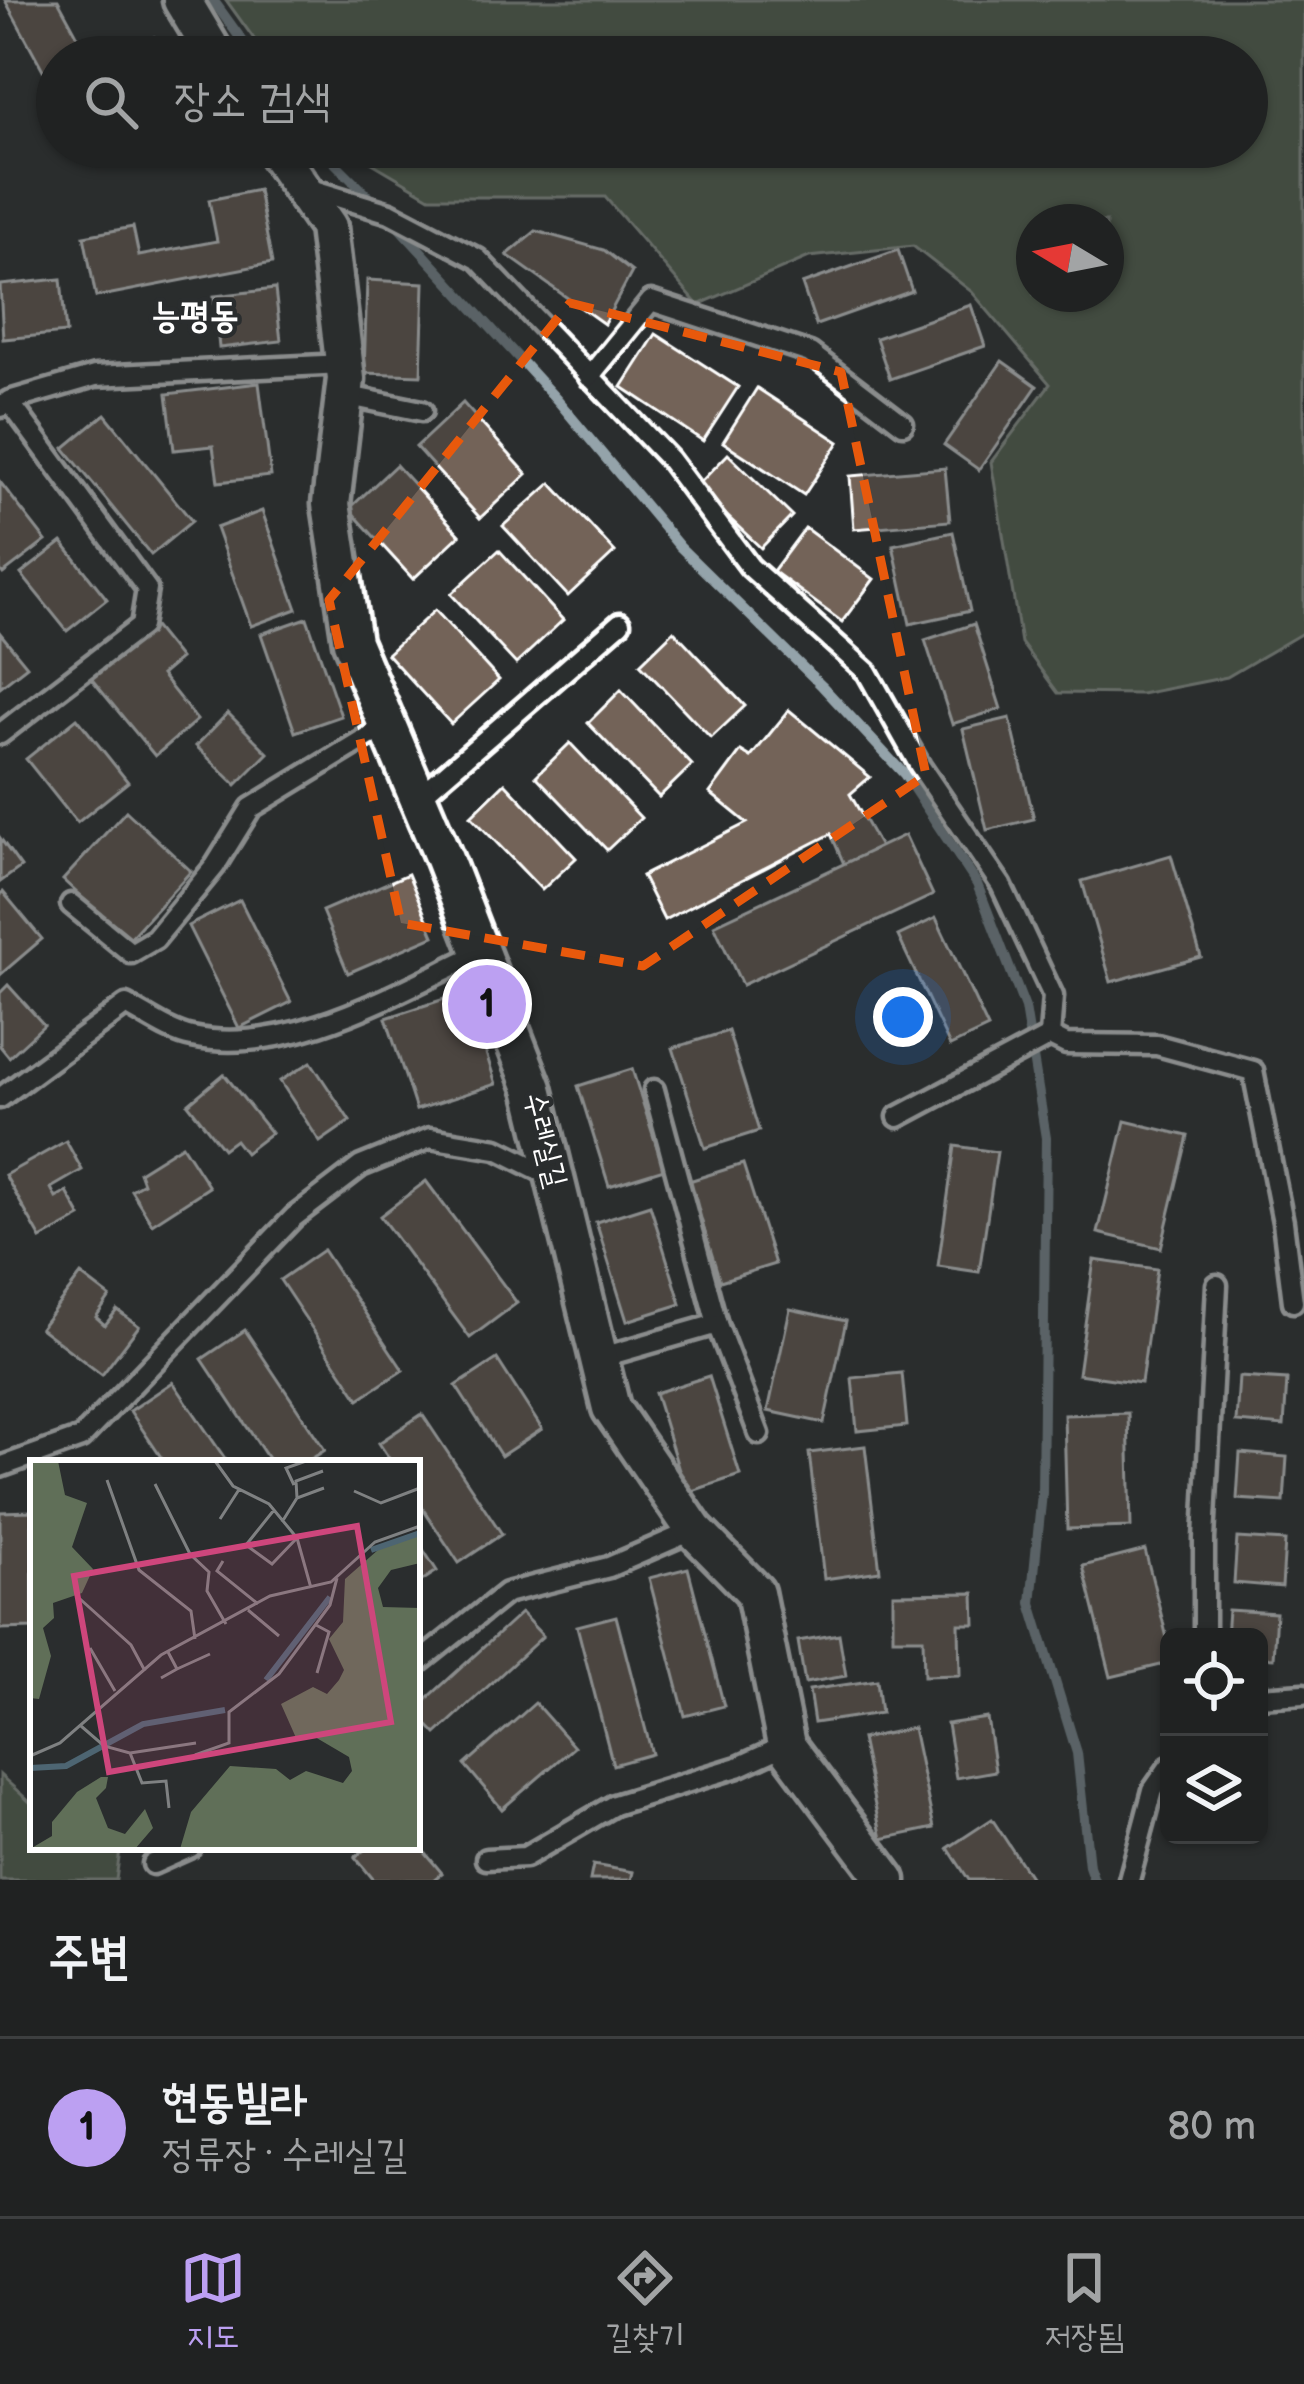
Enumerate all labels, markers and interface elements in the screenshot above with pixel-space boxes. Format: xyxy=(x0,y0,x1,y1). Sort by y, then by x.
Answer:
search box xyxy=(36,36,1268,168)
icon: search xyxy=(78,69,144,135)
text: 장소 검색 xyxy=(174,74,331,129)
north arrow xyxy=(1016,204,1124,312)
district label: 능평동 xyxy=(152,295,238,338)
pin: 1 xyxy=(448,959,526,1049)
your location xyxy=(873,987,933,1047)
street label: 수레실길 xyxy=(516,1089,574,1191)
inset map xyxy=(30,1460,420,1850)
map controls xyxy=(1160,1628,1268,1844)
button: locate xyxy=(1160,1628,1268,1736)
button: layers xyxy=(1160,1736,1268,1844)
text: 주변 xyxy=(48,1927,130,1988)
text: 현동빌라 xyxy=(162,2075,307,2130)
text: 1 xyxy=(79,2104,95,2151)
text: 80 m xyxy=(1168,2104,1256,2151)
text: 정류장 · 수레실길 xyxy=(162,2132,407,2179)
tab: 지도 xyxy=(180,2245,246,2358)
tab: 길찾기 xyxy=(605,2245,685,2358)
tab: 저장됨 xyxy=(1045,2245,1124,2358)

